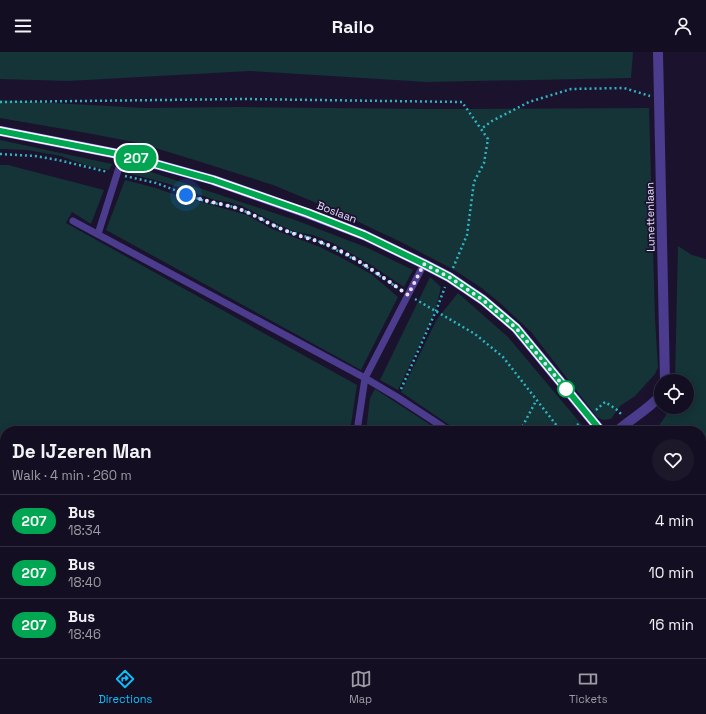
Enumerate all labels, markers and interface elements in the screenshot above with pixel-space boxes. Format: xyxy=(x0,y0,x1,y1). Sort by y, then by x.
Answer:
icon: menu xyxy=(12,15,34,37)
text: Railo xyxy=(332,15,374,38)
icon: person xyxy=(672,15,694,37)
line badge: 207 xyxy=(113,145,159,171)
text: 207 xyxy=(124,149,148,167)
street label: Lunettenlaan xyxy=(642,182,658,252)
your location xyxy=(176,185,196,205)
street label: Boslaan xyxy=(315,198,359,226)
map controls xyxy=(654,374,694,414)
button: locate xyxy=(654,374,694,414)
unlabelled marker xyxy=(557,380,575,398)
text: De IJzeren Man xyxy=(12,439,152,464)
button: heart xyxy=(652,439,694,481)
text: Walk · 4 min · 260 m xyxy=(12,467,132,484)
text: Bus xyxy=(68,503,95,522)
text: 4 min xyxy=(655,511,694,530)
text: 207 xyxy=(22,512,46,530)
text: 18:34 xyxy=(68,522,101,539)
text: Bus xyxy=(68,555,95,574)
text: 10 min xyxy=(648,563,694,582)
text: 207 xyxy=(22,564,46,582)
text: 18:40 xyxy=(68,574,101,591)
text: Bus xyxy=(68,607,95,626)
text: 16 min xyxy=(649,615,694,634)
text: 207 xyxy=(22,616,46,634)
text: 18:46 xyxy=(68,626,101,643)
tab: Directions xyxy=(98,668,152,706)
tab: Map xyxy=(349,668,372,706)
tab: Tickets xyxy=(569,668,608,706)

